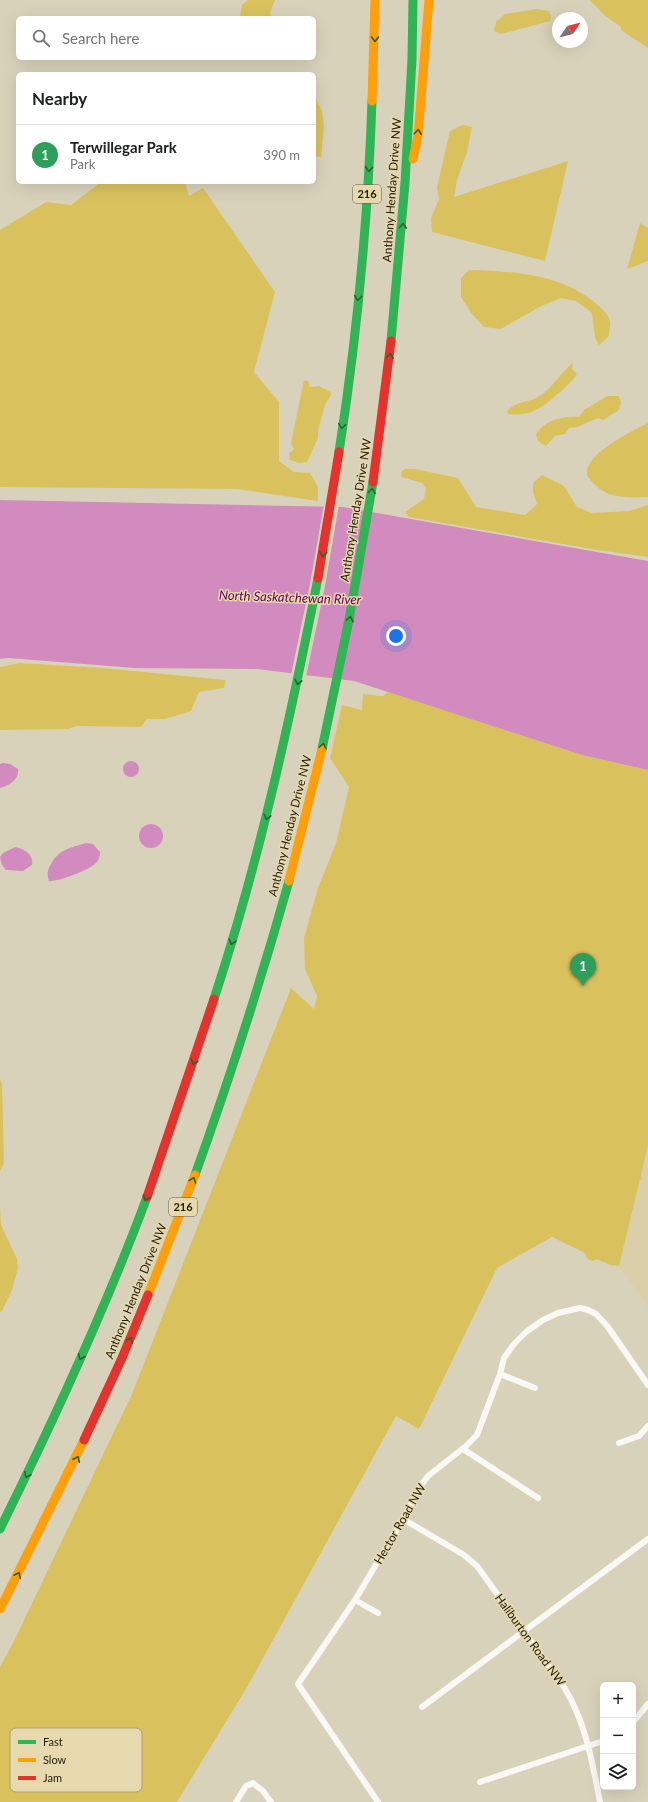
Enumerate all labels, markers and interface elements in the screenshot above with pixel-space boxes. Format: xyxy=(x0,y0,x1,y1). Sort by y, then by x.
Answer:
north arrow xyxy=(552,12,588,48)
search box xyxy=(16,16,316,60)
icon: search xyxy=(30,27,52,49)
text: Search here xyxy=(62,29,139,47)
one-way arrow xyxy=(371,36,379,42)
text: Nearby xyxy=(32,88,87,109)
street label: Anthony Henday Drive NW xyxy=(379,117,404,263)
one-way arrow xyxy=(414,129,423,135)
text: Terwillegar Park xyxy=(70,138,177,156)
text: 1 xyxy=(41,147,49,163)
text: 390 m xyxy=(263,147,300,163)
text: Park xyxy=(70,156,95,172)
one-way arrow xyxy=(364,166,373,172)
road number: 216 xyxy=(353,185,381,203)
one-way arrow xyxy=(398,223,407,229)
one-way arrow xyxy=(354,295,363,301)
one-way arrow xyxy=(385,353,394,359)
one-way arrow xyxy=(338,423,347,429)
street label: Anthony Henday Drive NW xyxy=(337,437,374,583)
one-way arrow xyxy=(367,488,376,494)
one-way arrow xyxy=(319,551,327,557)
water label: North Saskatchewan River xyxy=(219,587,362,607)
one-way arrow xyxy=(345,616,353,622)
your location xyxy=(386,626,406,646)
one-way arrow xyxy=(294,679,302,685)
one-way arrow xyxy=(318,743,327,750)
street label: Anthony Henday Drive NW xyxy=(265,753,314,898)
one-way arrow xyxy=(263,814,271,820)
one-way arrow xyxy=(228,938,237,945)
pin: 1 xyxy=(570,953,596,986)
one-way arrow xyxy=(191,1058,199,1065)
one-way arrow xyxy=(189,1177,197,1184)
one-way arrow xyxy=(143,1194,151,1201)
road number: 216 xyxy=(169,1198,197,1216)
street label: Anthony Henday Drive NW xyxy=(101,1220,170,1361)
one-way arrow xyxy=(125,1337,133,1344)
one-way arrow xyxy=(78,1352,86,1360)
one-way arrow xyxy=(72,1455,80,1463)
one-way arrow xyxy=(24,1471,32,1478)
street label: Hector Road NW xyxy=(370,1480,429,1567)
one-way arrow xyxy=(13,1571,21,1579)
street label: Haliburton Road NW xyxy=(492,1591,569,1689)
map controls xyxy=(600,1682,636,1790)
button: + xyxy=(600,1682,636,1718)
button: − xyxy=(600,1718,636,1754)
legend xyxy=(10,1728,142,1792)
text: Fast xyxy=(43,1735,63,1748)
text: Slow xyxy=(43,1753,67,1766)
button: layers xyxy=(600,1754,636,1790)
text: Jam xyxy=(43,1771,62,1784)

